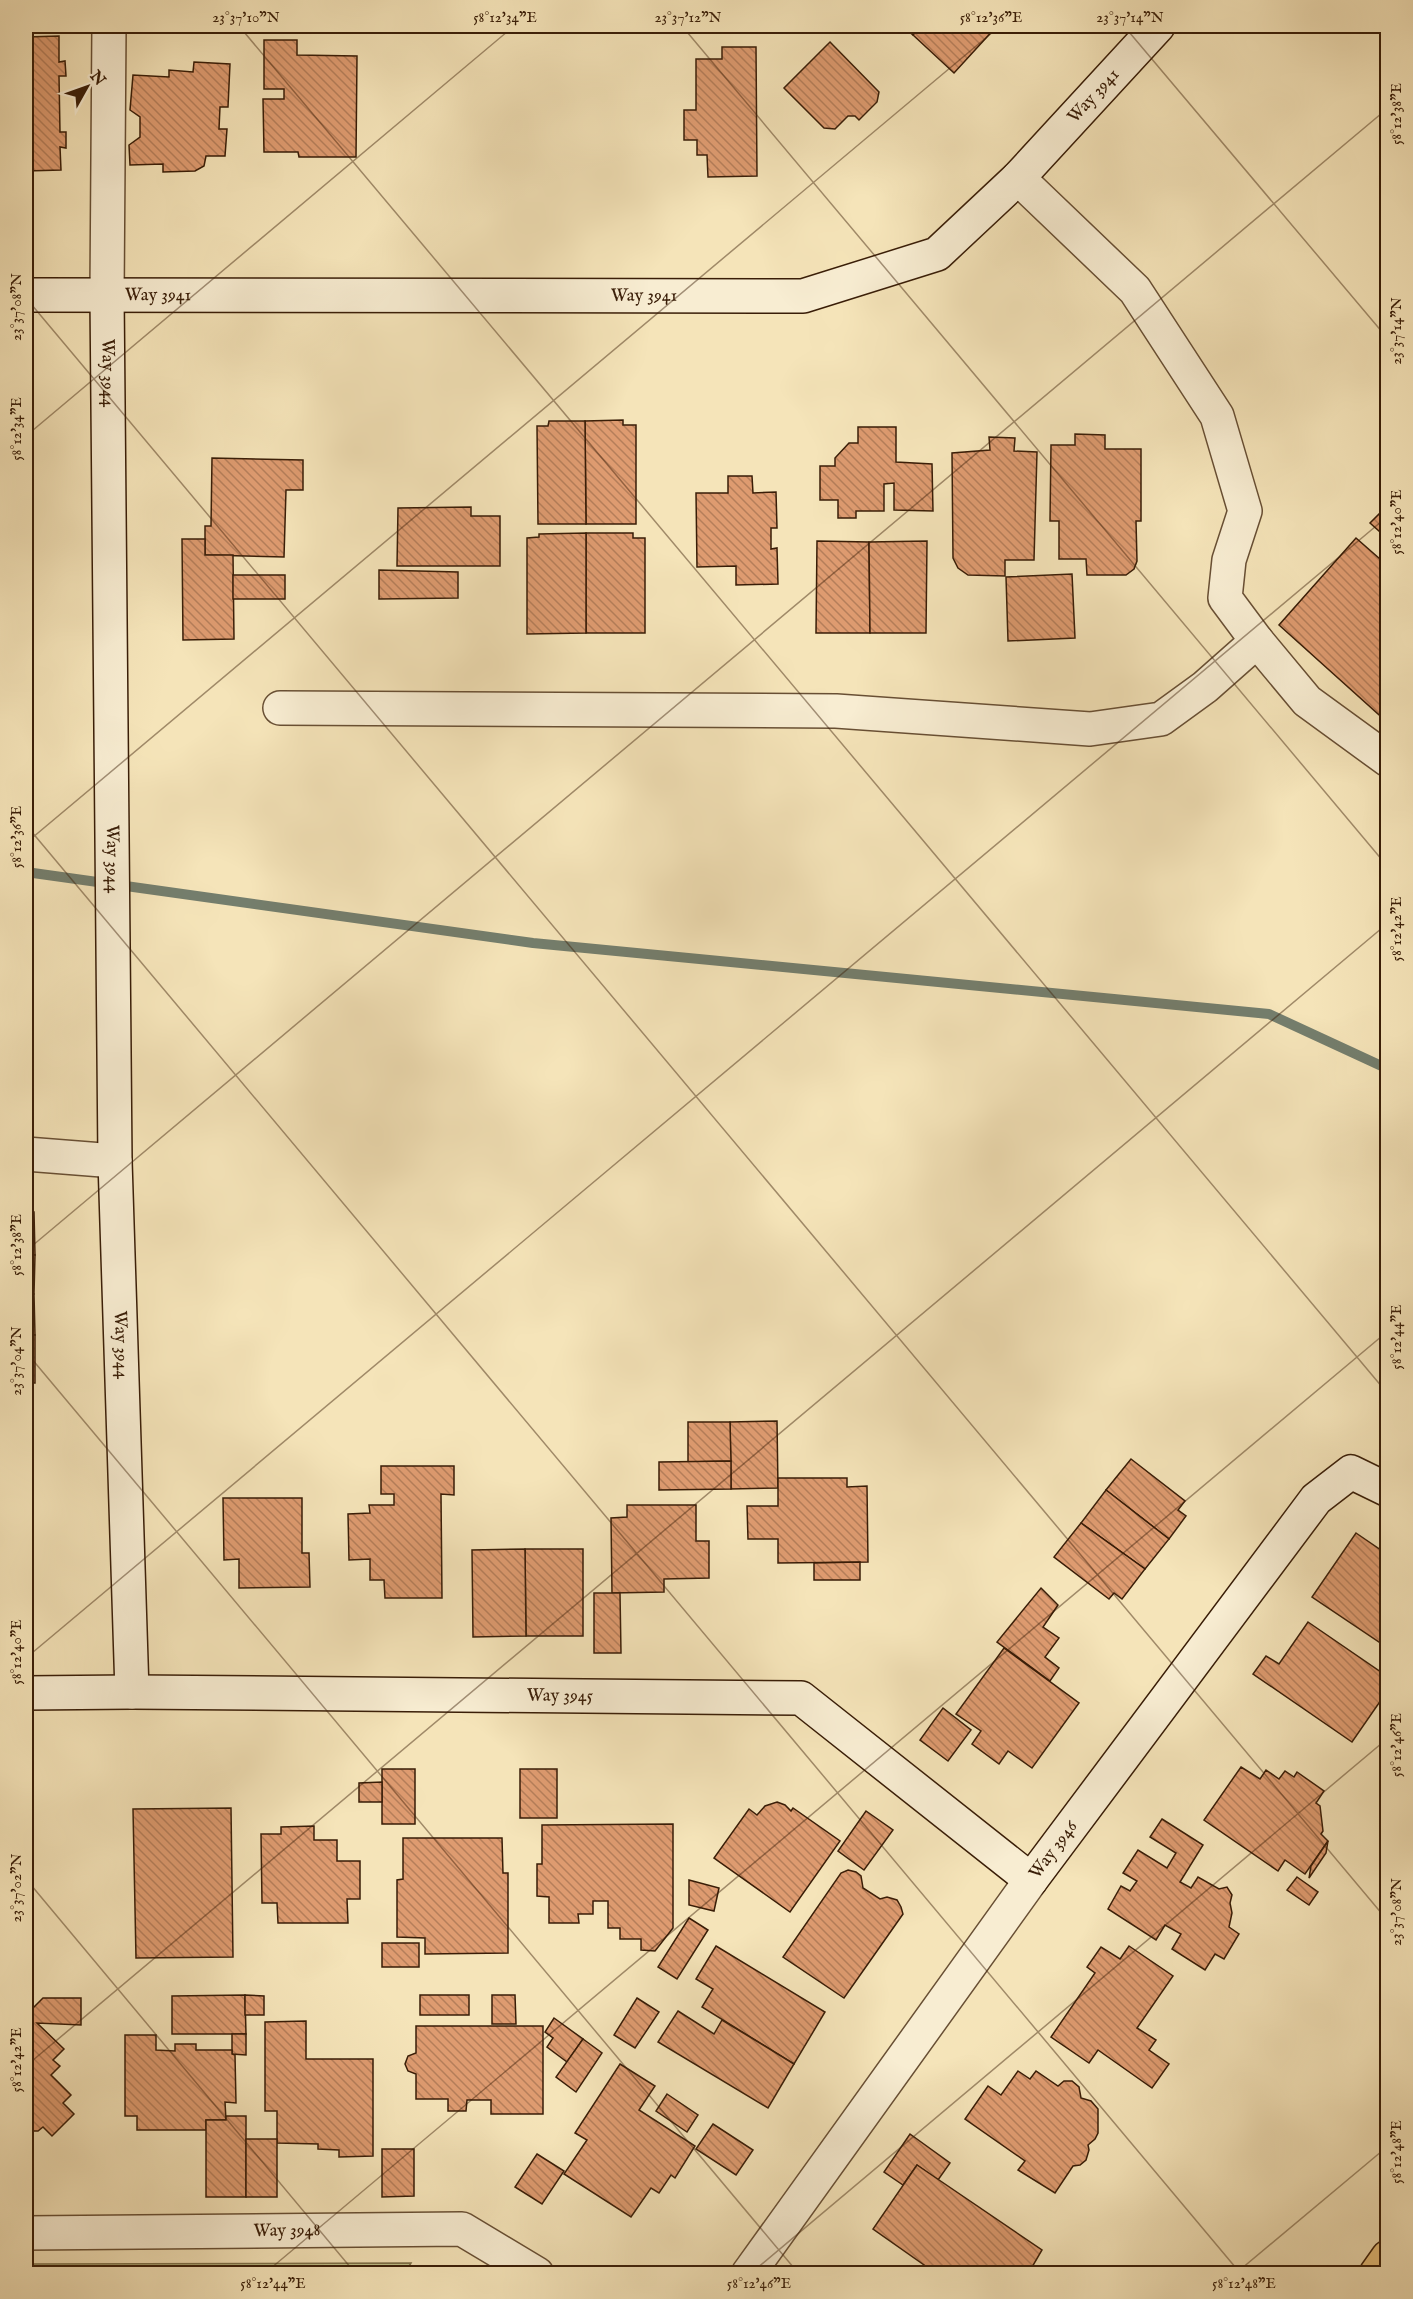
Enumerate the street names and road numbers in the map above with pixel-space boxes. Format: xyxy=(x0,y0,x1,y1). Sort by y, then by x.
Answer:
street label: Way 3941 xyxy=(1063,64,1125,128)
street label: Way 3941 xyxy=(125,284,191,307)
street label: Way 3941 xyxy=(611,284,677,307)
street label: Way 3944 xyxy=(96,339,120,408)
street label: Way 3944 xyxy=(100,825,124,894)
street label: Way 3944 xyxy=(108,1310,133,1380)
street label: Way 3945 xyxy=(527,1684,594,1708)
street label: Way 3946 xyxy=(1024,1816,1083,1884)
street label: Way 3948 xyxy=(253,2219,321,2242)

